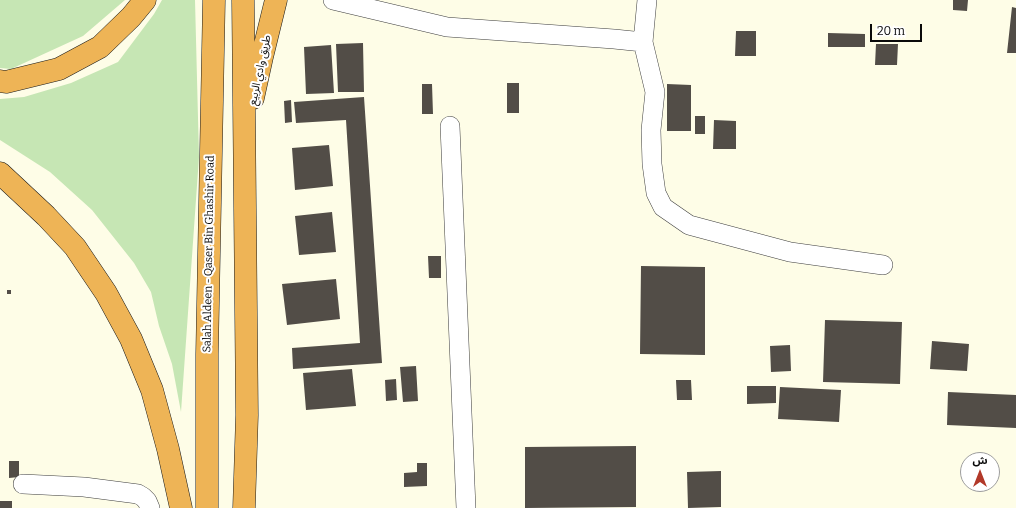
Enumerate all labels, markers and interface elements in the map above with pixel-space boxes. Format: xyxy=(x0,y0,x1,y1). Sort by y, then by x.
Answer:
scale bar xyxy=(872,16,924,42)
text: 20 m xyxy=(877,24,905,38)
street label: طريق وادي الربيع xyxy=(246,34,274,106)
street label: Salah Aldeen - Qaser Bin Ghashir Road xyxy=(201,155,217,353)
north arrow xyxy=(960,452,1000,492)
text: ش xyxy=(972,454,988,467)

